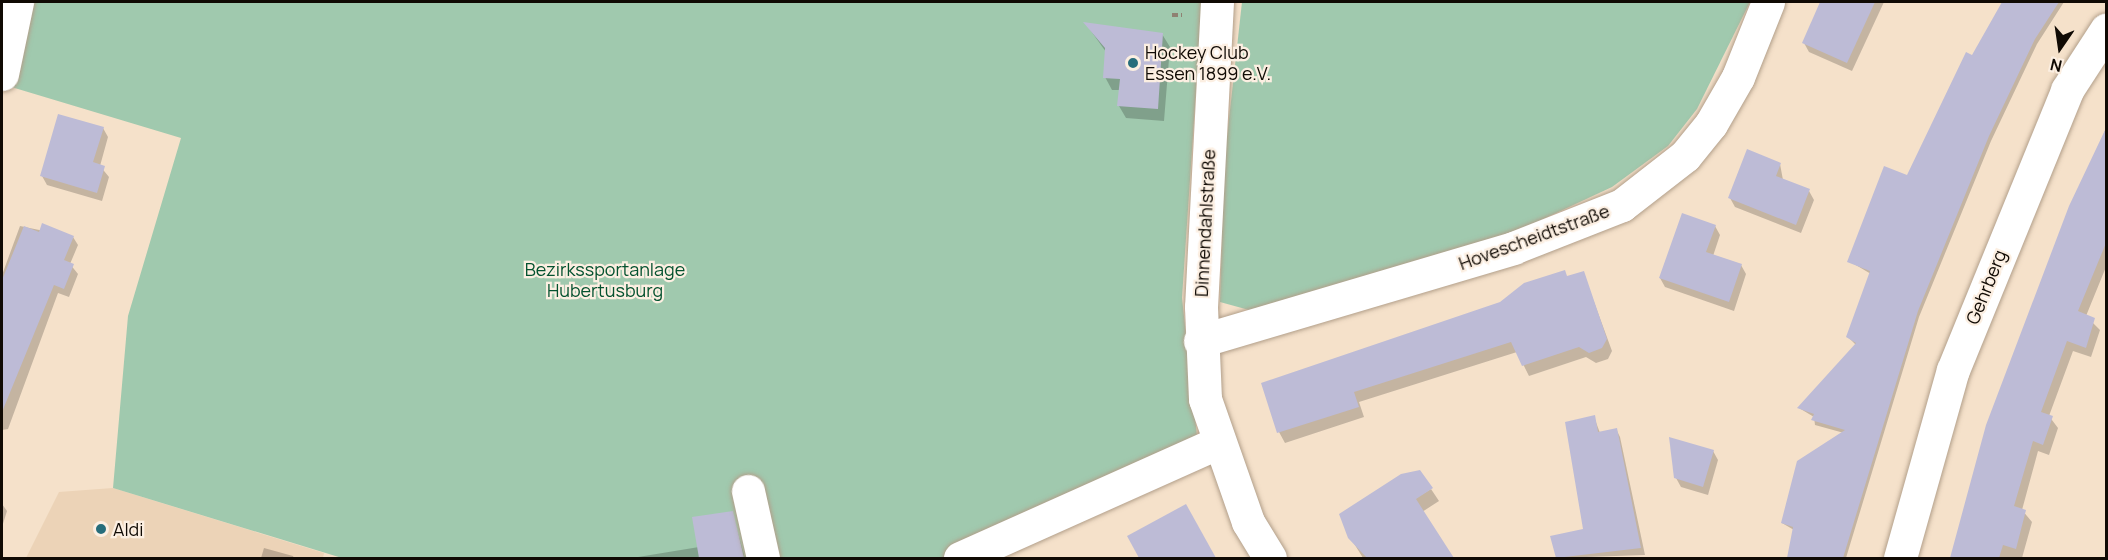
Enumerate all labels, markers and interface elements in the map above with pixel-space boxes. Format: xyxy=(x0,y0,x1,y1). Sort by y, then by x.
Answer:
north arrow xyxy=(2030,18,2090,78)
place label: Hockey Club Essen 1899 e.V. xyxy=(1145,42,1271,84)
text: N xyxy=(2048,54,2064,78)
marker: Hockey Club Essen 1899 e.V. xyxy=(1126,56,1140,70)
street label: Dinnendahlstraße xyxy=(1190,148,1220,298)
street label: Hovescheidtstraße xyxy=(1456,200,1612,274)
street label: Gehrberg xyxy=(1961,247,2011,327)
park label: Bezirkssportanlage Hubertusburg xyxy=(525,259,685,302)
place label: Aldi xyxy=(113,518,143,540)
marker: Aldi xyxy=(94,522,108,536)

